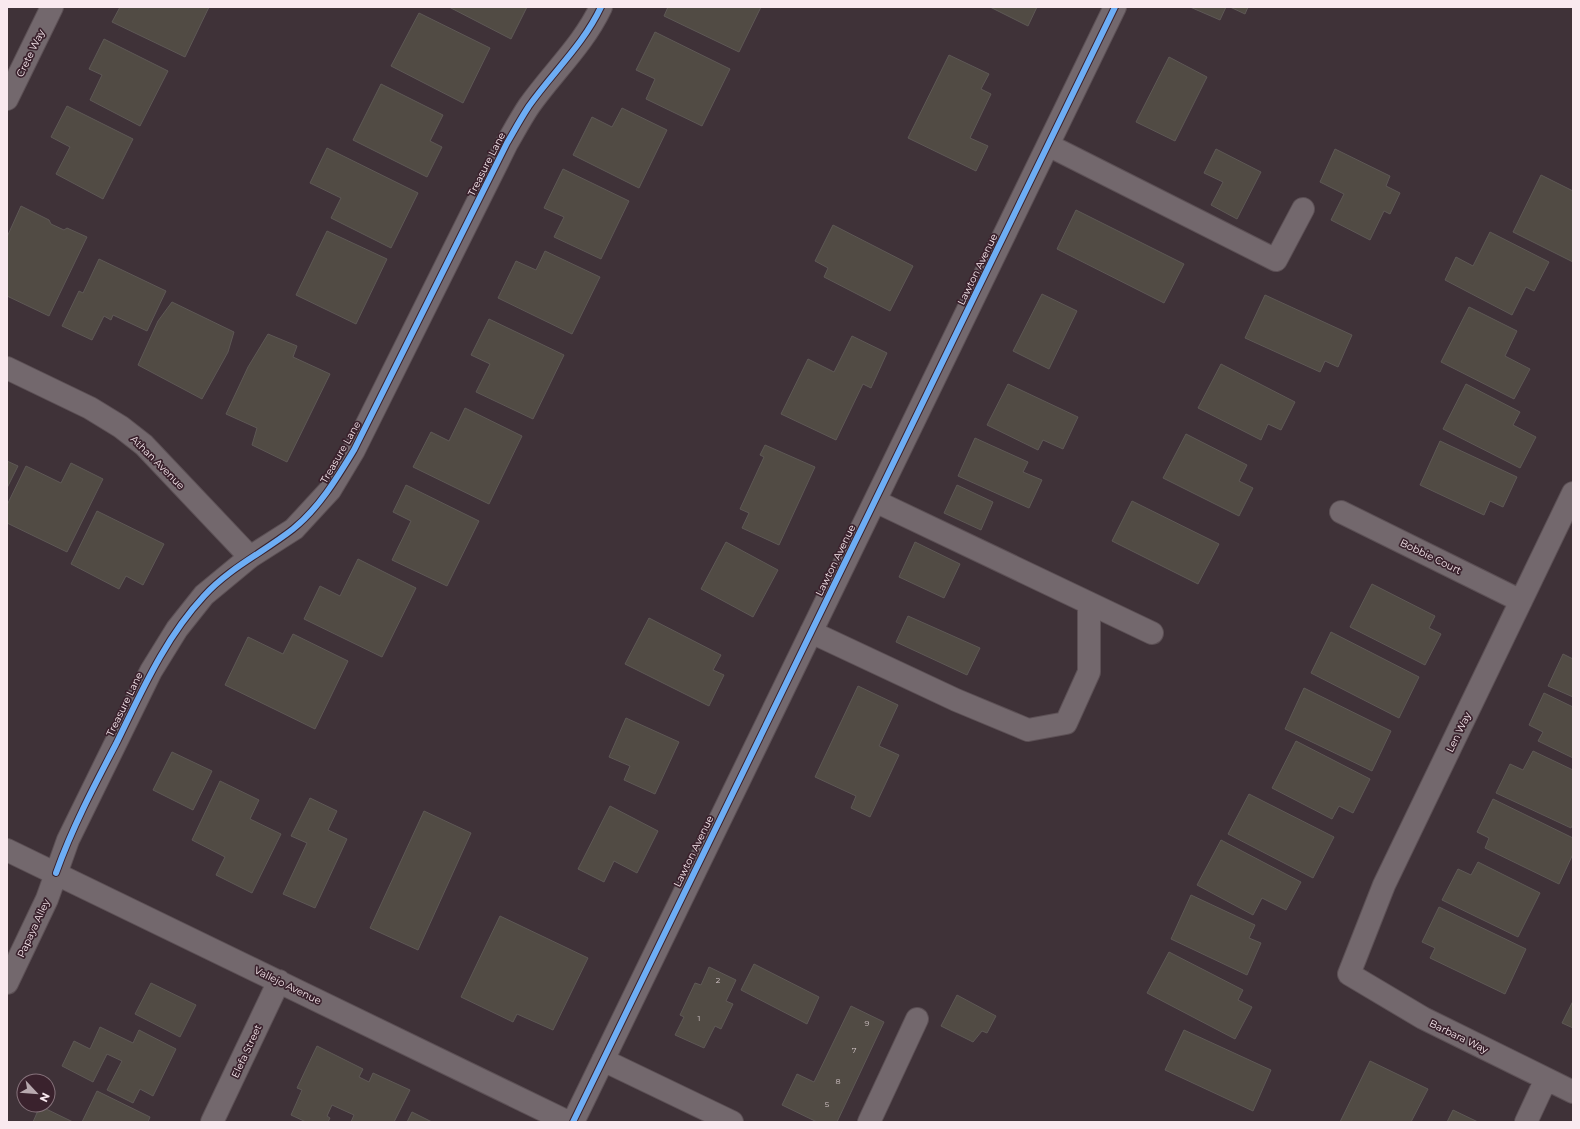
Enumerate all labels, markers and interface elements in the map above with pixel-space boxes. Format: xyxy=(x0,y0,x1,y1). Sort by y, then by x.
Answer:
street label: Crete Way xyxy=(13,27,48,79)
street label: Treasure Lane xyxy=(465,130,508,198)
street label: Lawton Avenue xyxy=(955,231,1000,307)
street label: Treasure Lane xyxy=(317,419,364,486)
street label: Athan Avenue xyxy=(128,433,187,492)
street label: Lawton Avenue xyxy=(813,522,858,598)
street label: Bobbie Court xyxy=(1398,536,1464,577)
street label: Treasure Lane xyxy=(103,670,146,739)
street label: Len Way xyxy=(1443,710,1474,754)
street label: Lawton Avenue xyxy=(671,813,716,889)
street label: Papaya Alley xyxy=(14,896,53,960)
street label: Vallejo Avenue xyxy=(252,964,323,1007)
house number: 2 xyxy=(716,975,721,985)
house number: 1 xyxy=(698,1013,700,1023)
street label: Barbara Way xyxy=(1427,1017,1491,1057)
house number: 9 xyxy=(865,1018,870,1028)
street label: Elefa Street xyxy=(228,1022,264,1080)
house number: 7 xyxy=(852,1045,857,1055)
north arrow xyxy=(16,1073,56,1113)
house number: 8 xyxy=(835,1076,841,1086)
text: N xyxy=(37,1090,53,1104)
house number: 5 xyxy=(825,1099,830,1109)

